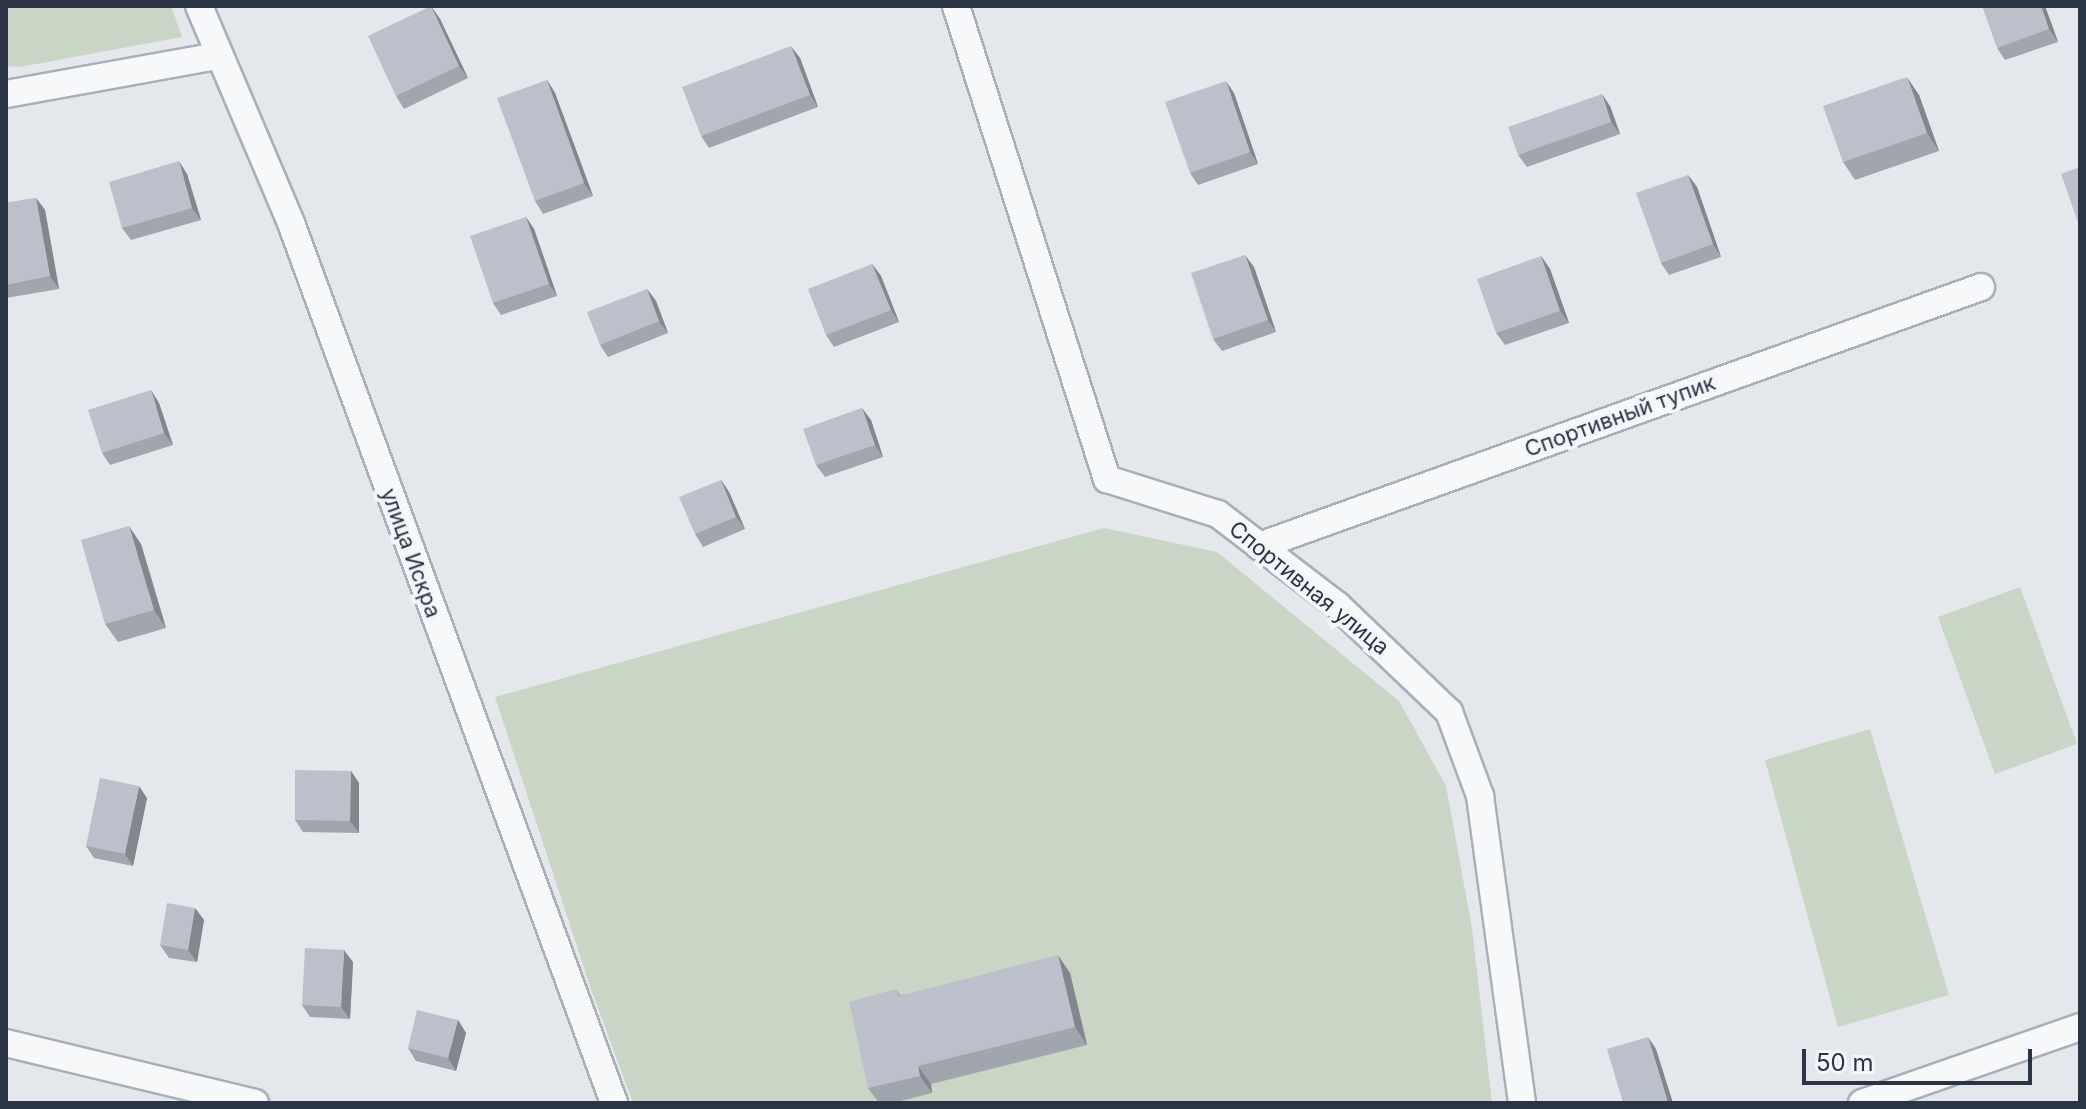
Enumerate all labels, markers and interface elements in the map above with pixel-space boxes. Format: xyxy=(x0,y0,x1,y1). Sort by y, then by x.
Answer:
street label: Спортивный тупик xyxy=(1521,369,1719,463)
street label: улица Искра xyxy=(375,485,447,621)
street label: Спортивная улица xyxy=(1224,515,1394,661)
scale bar xyxy=(1806,1033,2036,1083)
text: 50 m xyxy=(1816,1048,1874,1077)

